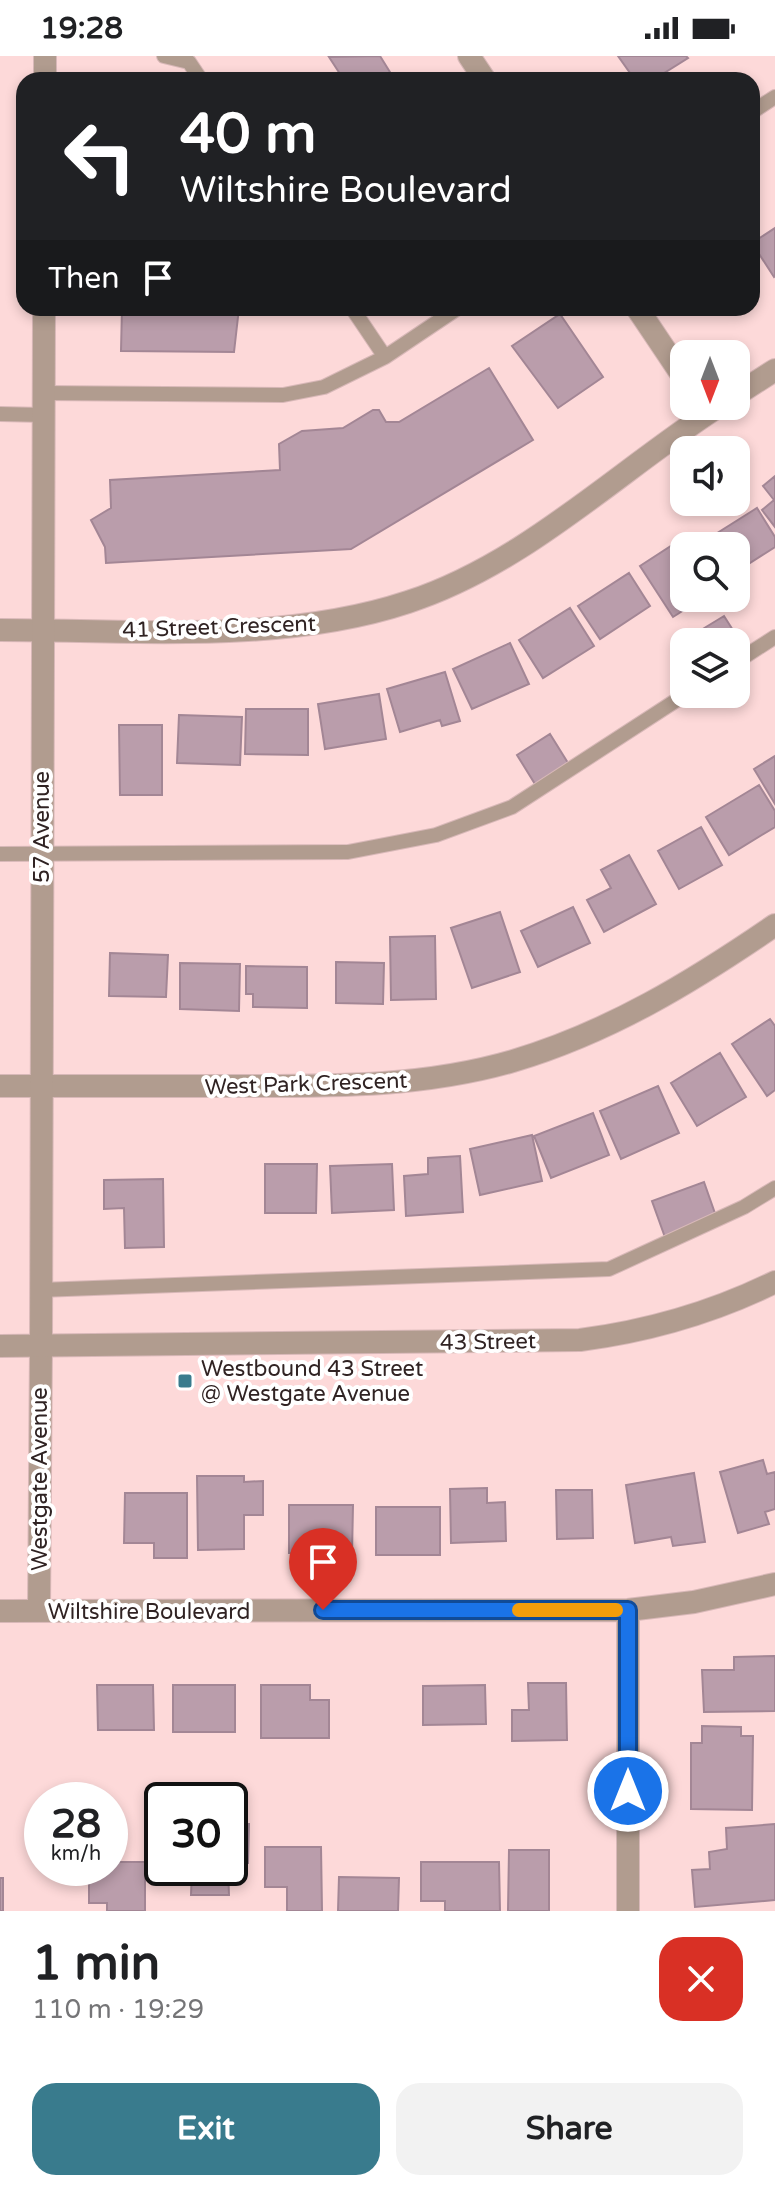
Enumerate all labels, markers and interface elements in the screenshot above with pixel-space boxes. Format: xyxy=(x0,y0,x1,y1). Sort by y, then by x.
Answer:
text: 19:28 xyxy=(40,10,123,47)
text: 40 m xyxy=(180,101,316,168)
icon: left xyxy=(48,104,152,208)
text: Wiltshire Boulevard xyxy=(180,169,512,212)
icon: arrive xyxy=(136,256,180,300)
text: Then xyxy=(48,260,120,297)
north arrow xyxy=(670,340,750,420)
map controls xyxy=(670,340,750,708)
button: sound xyxy=(670,436,750,516)
button: search xyxy=(670,532,750,612)
street label: 41 Street Crescent xyxy=(122,611,316,643)
button: layers xyxy=(670,628,750,708)
street label: 57 Avenue xyxy=(29,771,55,883)
street label: West Park Crescent xyxy=(204,1067,408,1101)
street label: 43 Street xyxy=(440,1328,536,1356)
place label: Westbound 43 Street @ Westgate Avenue xyxy=(201,1356,423,1407)
marker: Westbound 43 Street @ Westgate Avenue xyxy=(176,1372,194,1390)
street label: Westgate Avenue xyxy=(27,1387,53,1571)
pin xyxy=(289,1528,357,1610)
icon: arrive xyxy=(301,1540,345,1584)
street label: Wiltshire Boulevard xyxy=(48,1599,250,1625)
position arrow xyxy=(586,1749,670,1833)
speed limit sign: 30 xyxy=(144,1782,248,1886)
text: 28 xyxy=(51,1800,101,1848)
text: km/h xyxy=(51,1842,101,1866)
text: 1 min xyxy=(32,1935,160,1993)
button: close xyxy=(659,1937,743,2021)
text: 110 m · 19:29 xyxy=(32,1994,204,2025)
button: Exit xyxy=(32,2083,380,2175)
button: Share xyxy=(396,2083,743,2175)

